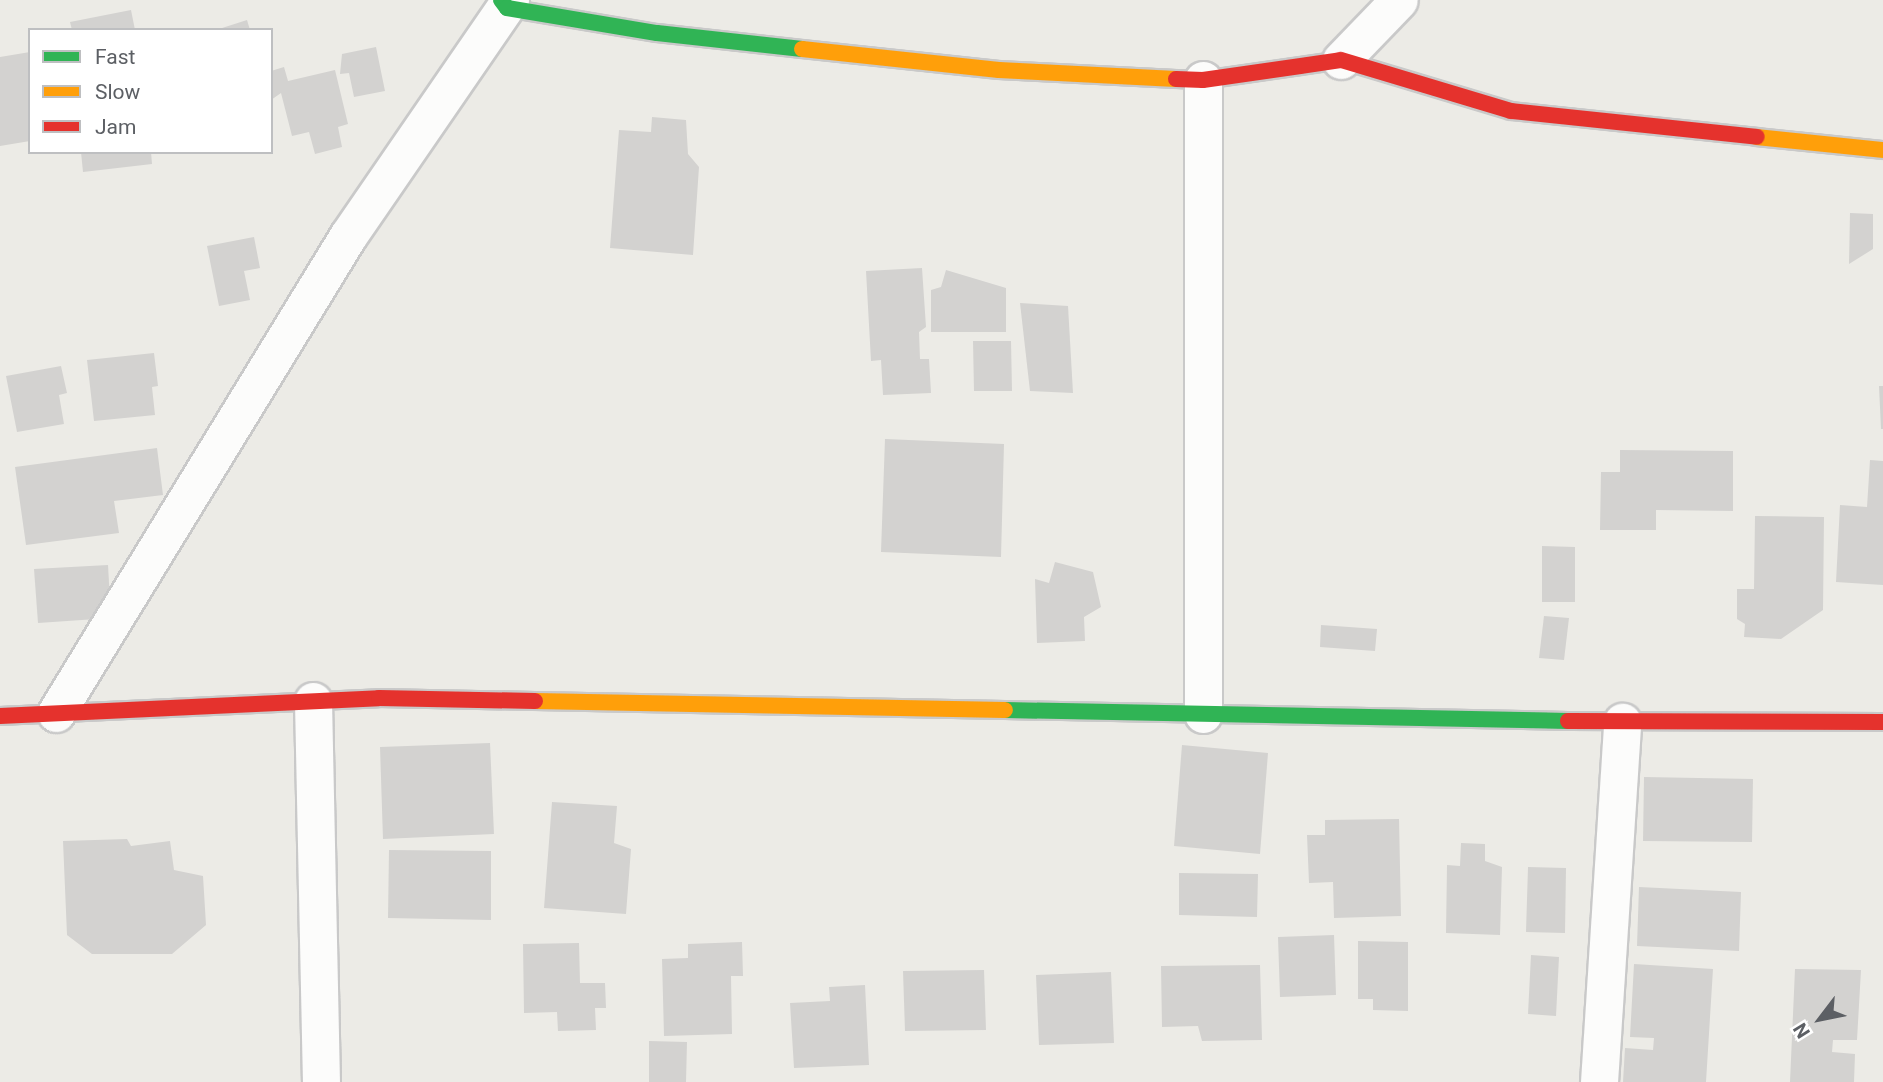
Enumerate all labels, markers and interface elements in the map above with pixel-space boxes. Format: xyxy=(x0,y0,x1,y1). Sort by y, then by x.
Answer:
legend xyxy=(28,28,273,154)
text: Fast xyxy=(95,45,135,69)
text: Slow xyxy=(95,80,140,104)
text: Jam xyxy=(95,115,136,139)
north arrow xyxy=(1785,984,1855,1054)
text: N xyxy=(1788,1019,1815,1042)

